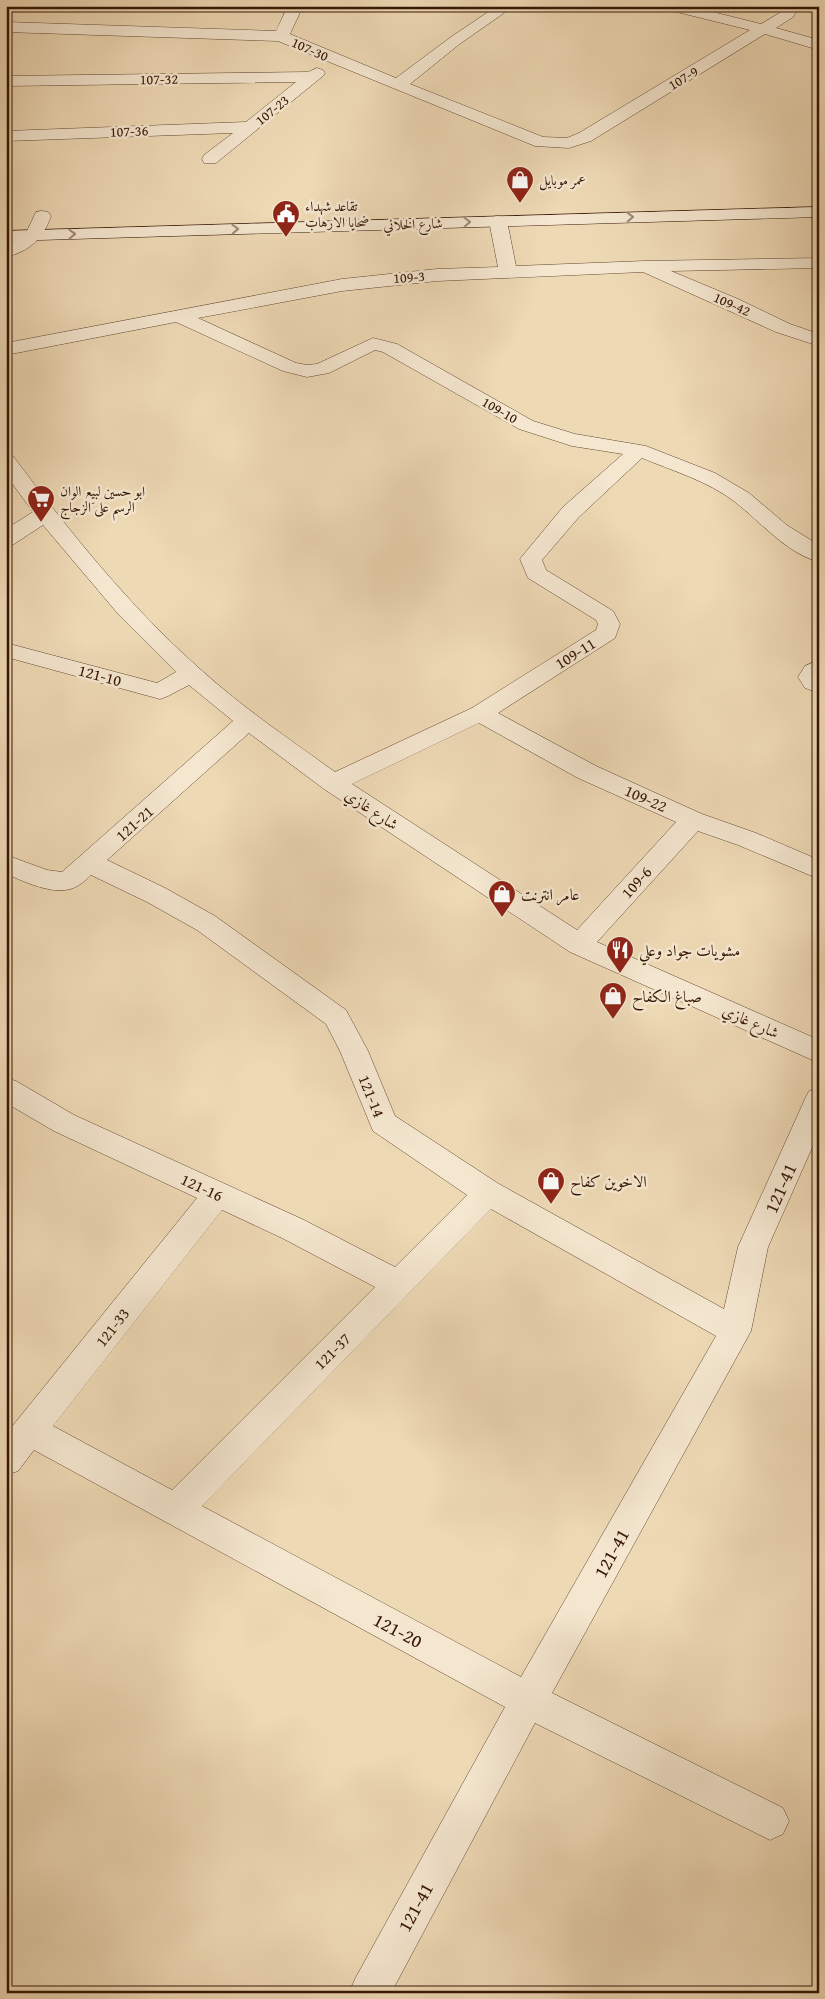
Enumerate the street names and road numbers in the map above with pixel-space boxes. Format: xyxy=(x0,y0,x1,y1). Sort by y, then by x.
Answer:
street label: 107-30 xyxy=(288,32,332,66)
street label: 107-9 xyxy=(664,61,702,95)
street label: 107-32 xyxy=(140,69,178,89)
street label: 107-23 xyxy=(251,90,293,130)
street label: 107-36 xyxy=(109,120,149,142)
street label: شارع الخلاني xyxy=(383,213,443,237)
street label: 109-3 xyxy=(392,266,426,288)
street label: 109-42 xyxy=(710,287,754,321)
street label: 109-10 xyxy=(478,392,522,428)
street label: 109-11 xyxy=(550,631,600,675)
street label: 121-10 xyxy=(76,658,125,692)
street label: 109-22 xyxy=(621,778,671,818)
street label: شارع غازي xyxy=(339,782,404,837)
street label: 121-21 xyxy=(110,799,158,847)
street label: 109-6 xyxy=(615,860,657,904)
street label: شارع غازي xyxy=(718,998,783,1046)
street label: 121-14 xyxy=(353,1071,391,1121)
street label: 121-41 xyxy=(757,1158,803,1218)
street label: 121-16 xyxy=(177,1167,227,1207)
street label: 121-33 xyxy=(89,1302,135,1352)
street label: 121-37 xyxy=(308,1327,356,1375)
street label: 121-41 xyxy=(586,1523,636,1583)
street label: 121-20 xyxy=(368,1605,428,1655)
street label: 121-41 xyxy=(390,1877,440,1937)

